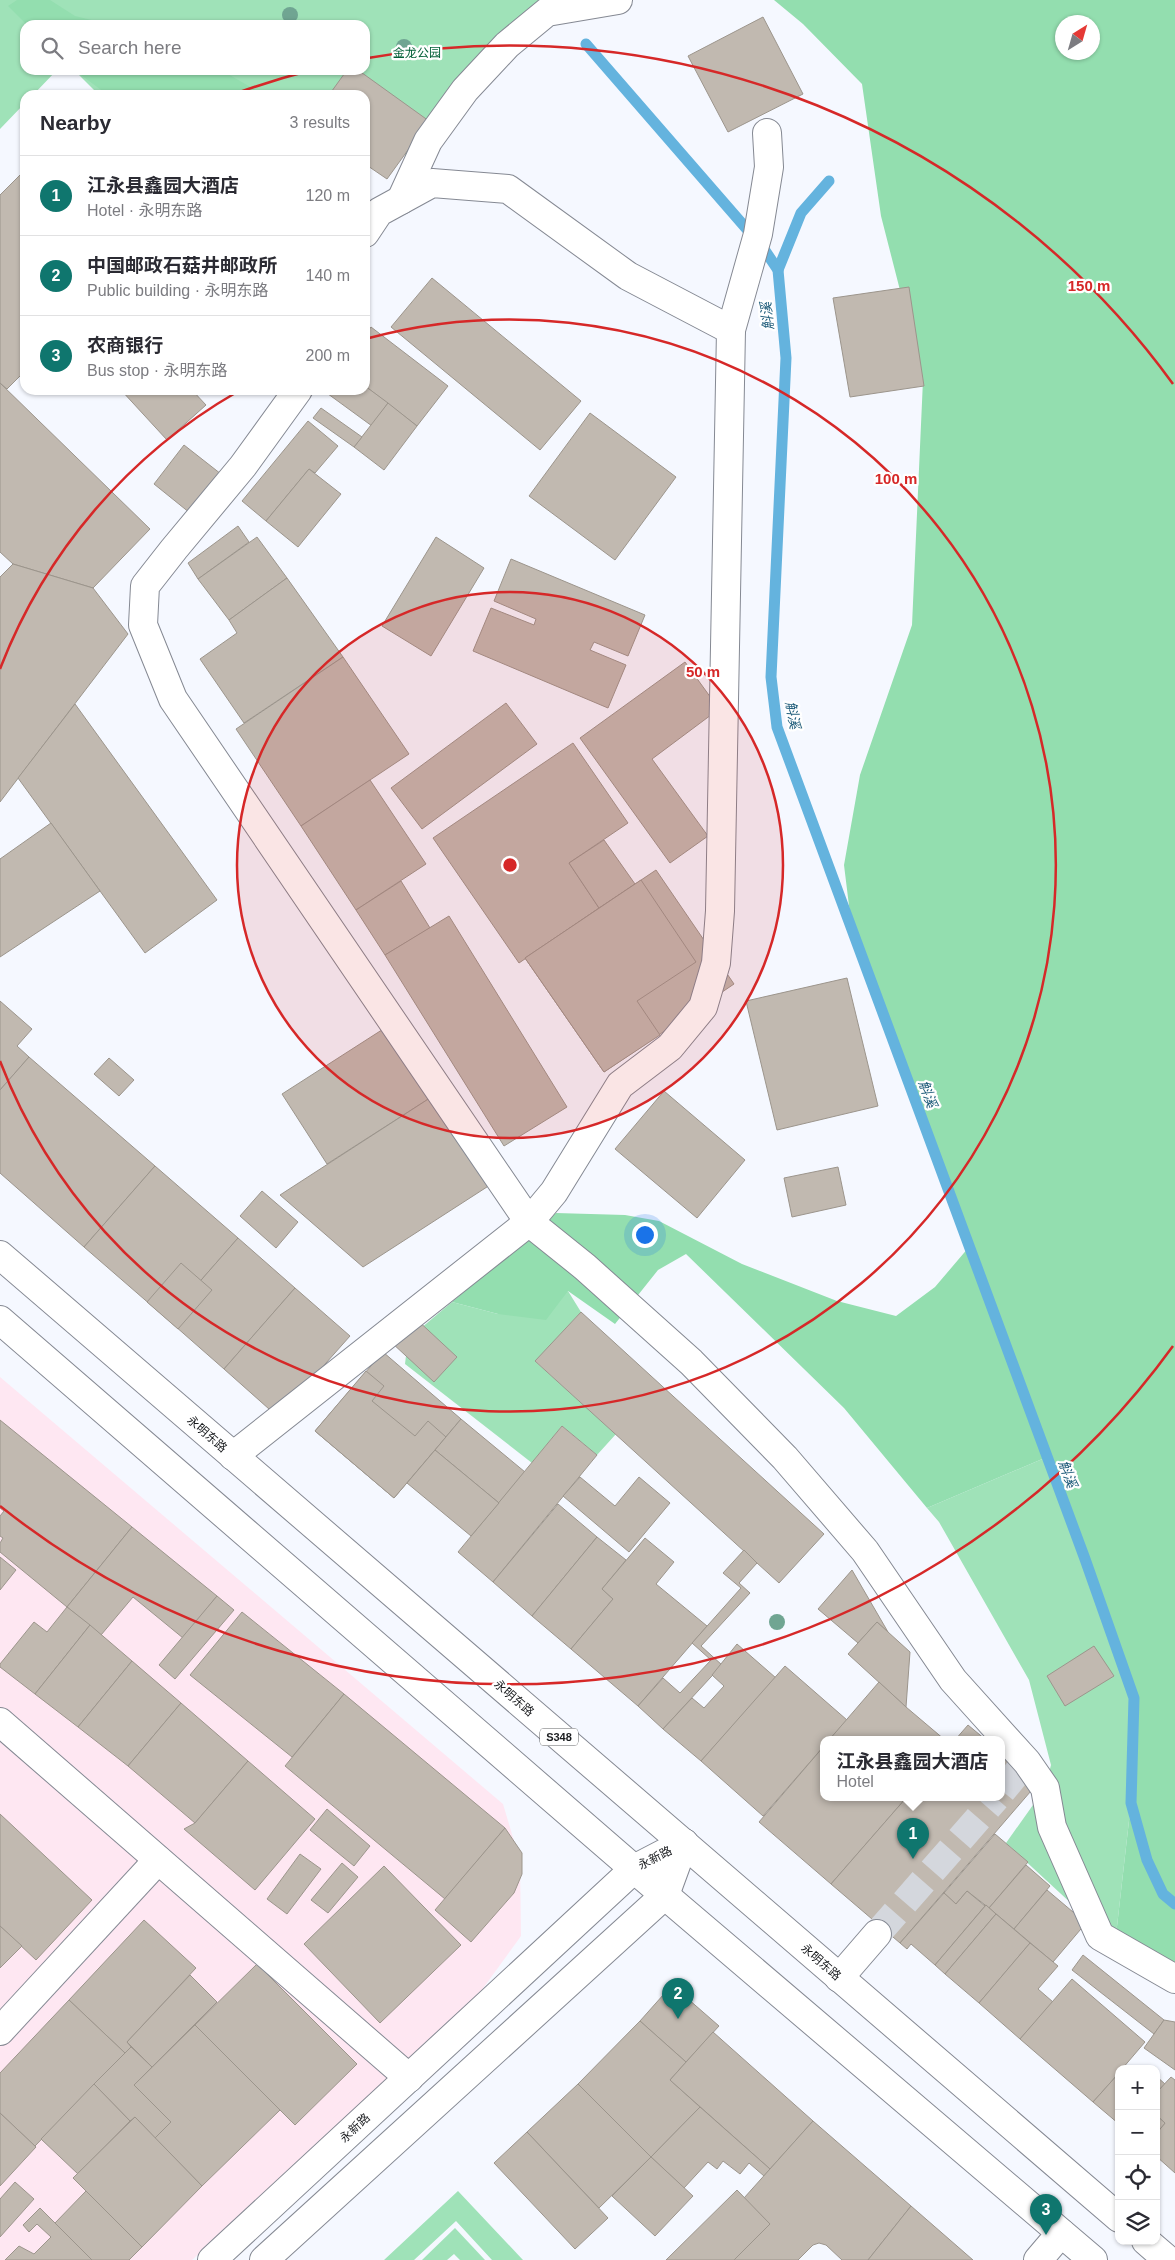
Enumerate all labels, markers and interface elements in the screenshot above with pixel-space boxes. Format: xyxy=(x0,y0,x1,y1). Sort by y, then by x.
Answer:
north arrow xyxy=(1055,15,1100,60)
search box xyxy=(20,20,370,75)
icon: search xyxy=(38,34,66,62)
text: Search here xyxy=(78,37,182,58)
park label: 金龙公园 xyxy=(393,46,441,60)
text: Nearby xyxy=(40,111,111,134)
text: 3 results xyxy=(290,114,350,131)
text: 江永县鑫园大酒店 xyxy=(87,175,239,196)
text: 1 xyxy=(52,187,60,204)
text: 120 m xyxy=(306,187,350,204)
text: Hotel · 永明东路 xyxy=(87,202,203,219)
text: 中国邮政石菇井邮政所 xyxy=(87,255,277,276)
text: 2 xyxy=(52,267,60,284)
text: 140 m xyxy=(306,267,350,284)
text: 150 m xyxy=(1068,277,1110,294)
text: Public building · 永明东路 xyxy=(87,282,268,299)
water label: 斛溪 xyxy=(757,299,776,331)
text: 农商银行 xyxy=(87,335,163,356)
text: 3 xyxy=(52,347,60,364)
text: 200 m xyxy=(306,347,350,364)
text: Bus stop · 永明东路 xyxy=(87,362,227,379)
text: 100 m xyxy=(875,470,917,487)
text: 50 m xyxy=(686,663,720,680)
water label: 斛溪 xyxy=(782,700,804,732)
centre of rings xyxy=(501,856,519,874)
water label: 斛溪 xyxy=(916,1078,941,1112)
your location xyxy=(632,1222,658,1248)
street label: 永明东路 xyxy=(184,1413,230,1455)
water label: 斛溪 xyxy=(1056,1458,1081,1492)
street label: 永明东路 xyxy=(491,1677,537,1719)
road number: S348 xyxy=(540,1728,578,1745)
popup xyxy=(820,1736,1005,1801)
text: 江永县鑫园大酒店 xyxy=(836,1751,989,1772)
text: Hotel xyxy=(836,1773,874,1790)
pin: 1 xyxy=(897,1818,929,1859)
street label: 永新路 xyxy=(636,1844,674,1872)
street label: 永明东路 xyxy=(798,1941,844,1983)
pin: 2 xyxy=(662,1978,694,2019)
map controls xyxy=(1115,2065,1160,2245)
button: + xyxy=(1115,2065,1160,2110)
button: − xyxy=(1115,2110,1160,2155)
street label: 永新路 xyxy=(337,2111,373,2145)
button: locate xyxy=(1115,2155,1160,2200)
pin: 3 xyxy=(1030,2194,1062,2235)
button: layers xyxy=(1115,2200,1160,2245)

